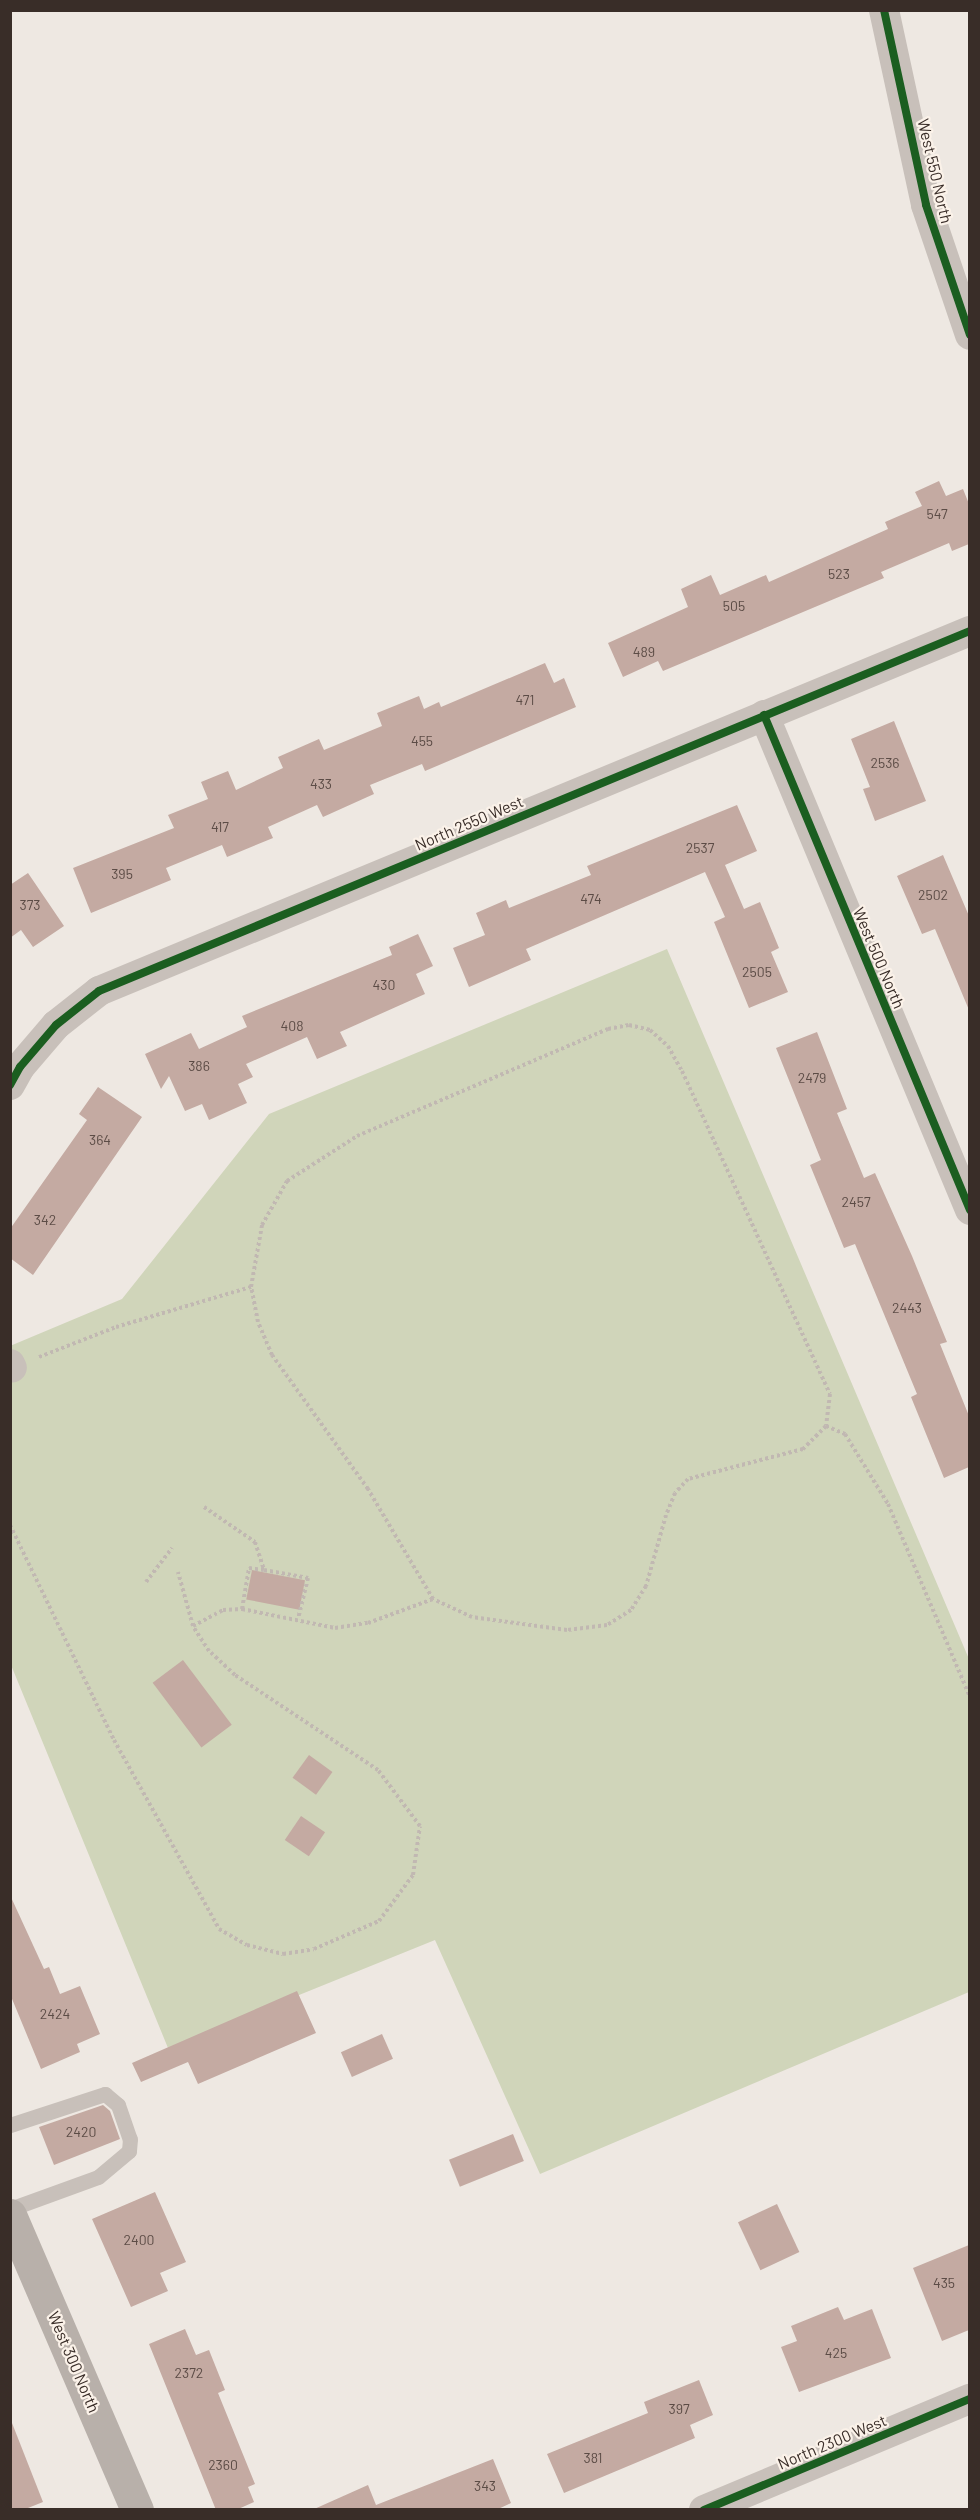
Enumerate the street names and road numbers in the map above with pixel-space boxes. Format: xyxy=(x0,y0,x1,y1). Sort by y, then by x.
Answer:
street label: West 550 North xyxy=(914,117,956,225)
street label: North 2550 West xyxy=(412,792,526,854)
street label: West 500 North xyxy=(849,905,909,1011)
street label: West 300 North xyxy=(44,2309,104,2415)
street label: North 2300 West xyxy=(775,2410,889,2474)

